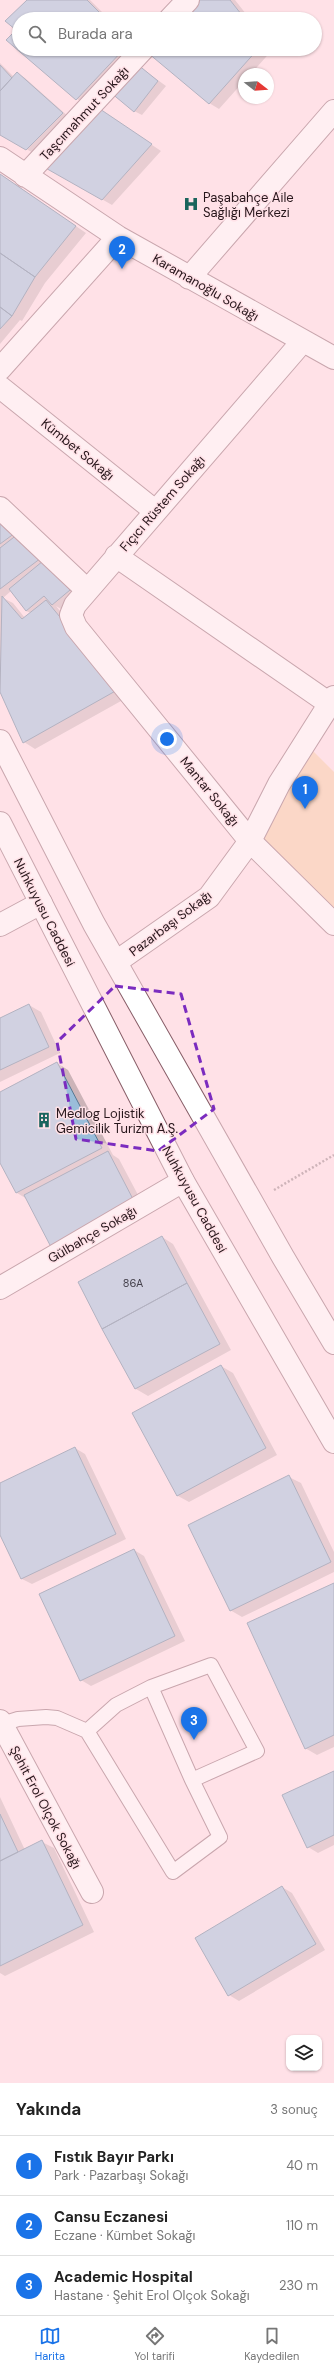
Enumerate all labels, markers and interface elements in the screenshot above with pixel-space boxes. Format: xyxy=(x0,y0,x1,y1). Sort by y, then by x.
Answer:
search box xyxy=(12,12,322,56)
icon: search xyxy=(26,23,48,45)
text: Burada ara xyxy=(58,24,133,44)
street label: Taşcımahmut Sokağı xyxy=(36,63,133,164)
north arrow xyxy=(238,68,274,104)
place label: Paşabahçe Aile Sağlığı Merkezi xyxy=(203,189,294,221)
hospital icon: Paşabahçe Aile Sağlığı Merkezi xyxy=(182,195,200,213)
pin: 2 xyxy=(109,236,135,269)
street label: Karamanoğlu Sokağı xyxy=(150,250,262,325)
street label: Kümbet Sokağı xyxy=(38,415,118,484)
street label: Fıçıcı Rüstem Sokağı xyxy=(116,452,209,555)
your location xyxy=(157,729,177,749)
street label: Mantar Sokağı xyxy=(176,753,243,830)
pin: 1 xyxy=(292,776,318,809)
street label: Nuhkuyusu Caddesi xyxy=(10,855,79,969)
street label: Pazarbaşı Sokağı xyxy=(126,887,215,960)
place label: Medlog Lojistik Gemicilik Turizm A.Ş. xyxy=(56,1105,178,1137)
building icon: Medlog Lojistik Gemicilik Turizm A.Ş. xyxy=(35,1111,53,1129)
street label: Nuhkuyusu Caddesi xyxy=(158,1143,231,1256)
street label: Gülbahçe Sokağı xyxy=(45,1202,140,1267)
house number: 86A xyxy=(123,1276,143,1290)
pin: 3 xyxy=(181,1707,207,1740)
street label: Şehit Erol Olçok Sokağı xyxy=(6,1743,85,1872)
map controls xyxy=(286,2035,322,2071)
button: layers xyxy=(286,2035,322,2071)
text: Yakında xyxy=(16,2098,81,2120)
text: 3 sonuç xyxy=(270,2101,318,2118)
text: Fıstık Bayır Parkı xyxy=(54,2147,174,2167)
text: 1 xyxy=(27,2157,31,2174)
text: 40 m xyxy=(286,2157,318,2174)
text: Park · Pazarbaşı Sokağı xyxy=(54,2167,188,2184)
text: Cansu Eczanesi xyxy=(54,2207,168,2227)
text: 2 xyxy=(25,2217,33,2234)
text: 110 m xyxy=(286,2217,318,2234)
text: Eczane · Kümbet Sokağı xyxy=(54,2227,195,2244)
text: Academic Hospital xyxy=(54,2267,193,2287)
text: 3 xyxy=(25,2277,33,2294)
text: 230 m xyxy=(279,2277,318,2294)
text: Hastane · Şehit Erol Olçok Sokağı xyxy=(54,2287,250,2304)
tab: Harita xyxy=(35,2325,65,2363)
tab: Yol tarifi xyxy=(134,2325,175,2363)
tab: Kaydedilen xyxy=(244,2325,299,2363)

